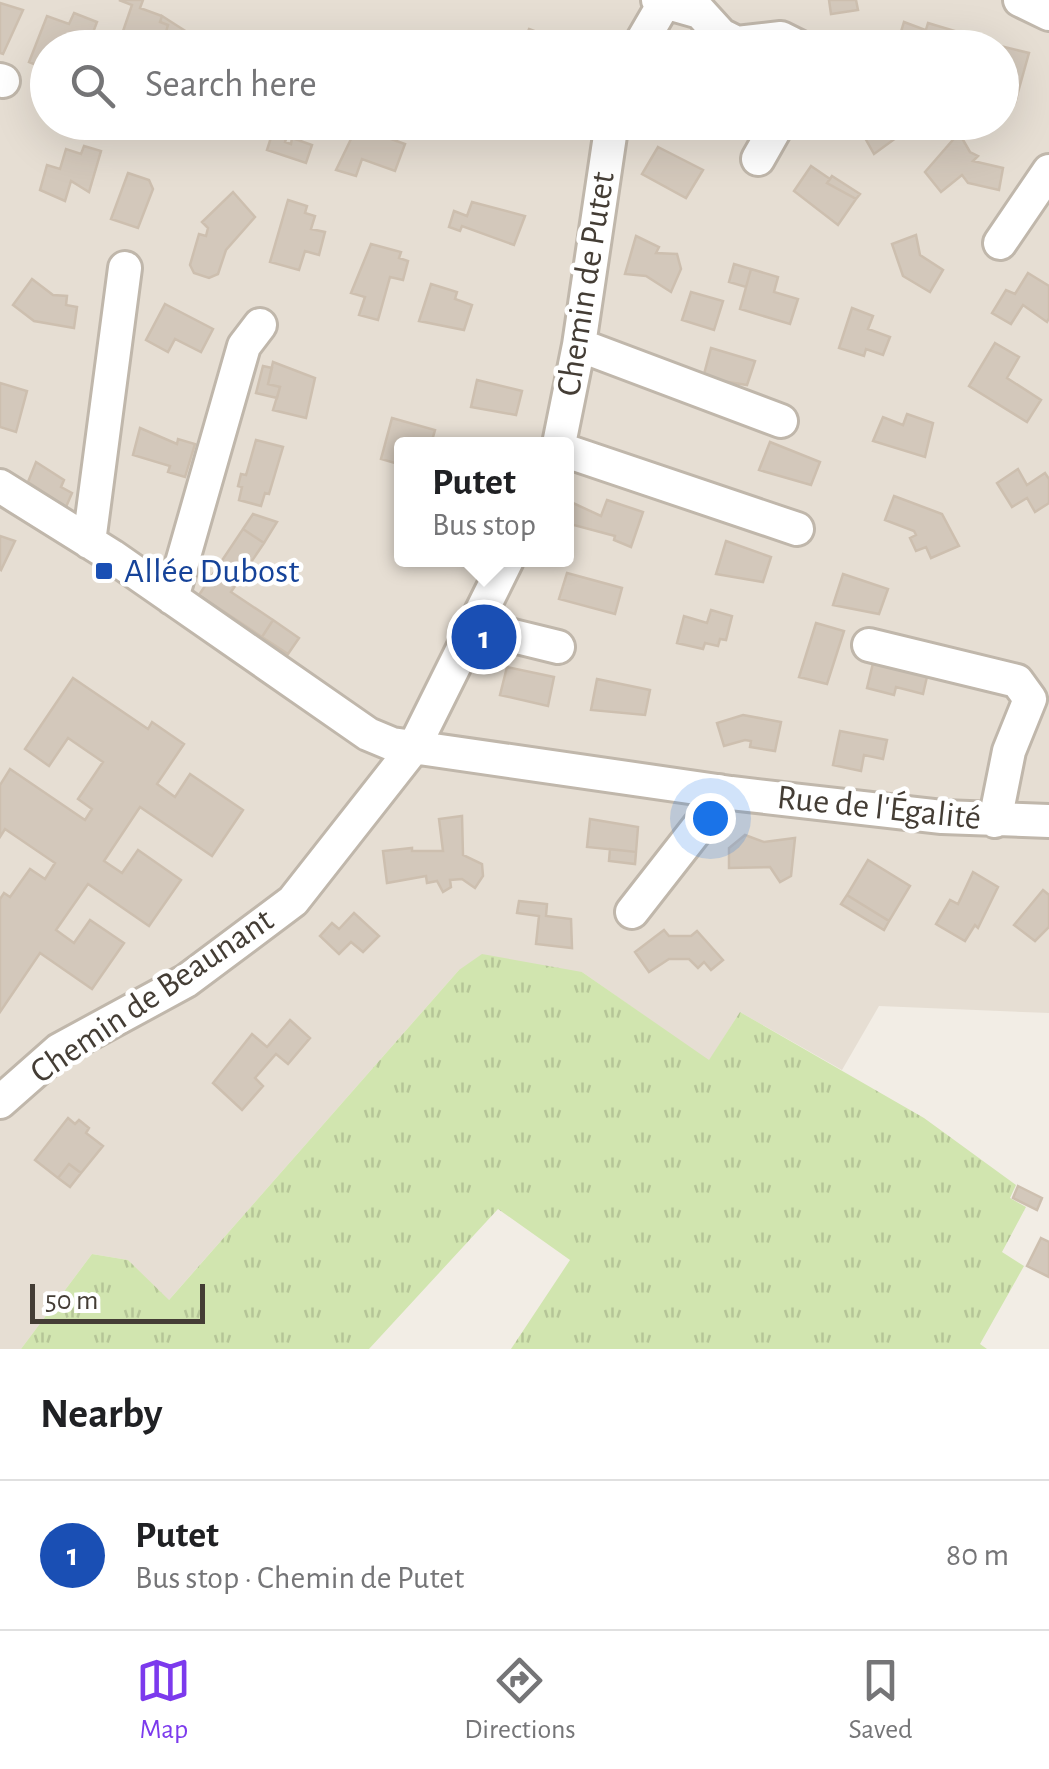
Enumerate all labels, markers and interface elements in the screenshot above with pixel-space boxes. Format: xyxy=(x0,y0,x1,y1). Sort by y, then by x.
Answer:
search box xyxy=(30,30,1019,140)
icon: search xyxy=(65,58,120,113)
text: Search here xyxy=(145,66,317,104)
street label: Chemin de Putet xyxy=(551,169,621,399)
popup xyxy=(394,437,574,567)
text: Putet xyxy=(432,464,516,502)
text: Bus stop xyxy=(432,509,536,541)
place label: Allée Dubost xyxy=(124,554,299,589)
marker: Allée Dubost xyxy=(93,560,115,582)
pin: 1 xyxy=(452,600,516,674)
street label: Rue de l'Égalité xyxy=(775,778,983,836)
your location xyxy=(685,793,736,844)
street label: Chemin de Beaunant xyxy=(24,902,280,1090)
scale bar xyxy=(30,1279,205,1324)
text: 50 m xyxy=(45,1287,99,1315)
text: Nearby xyxy=(40,1393,163,1435)
text: Putet xyxy=(135,1517,219,1555)
text: 1 xyxy=(67,1539,78,1571)
text: 80 m xyxy=(946,1539,1009,1571)
text: Bus stop · Chemin de Putet xyxy=(135,1562,464,1594)
tab: Map xyxy=(136,1653,191,1747)
tab: Directions xyxy=(464,1653,576,1747)
tab: Saved xyxy=(849,1653,913,1747)

